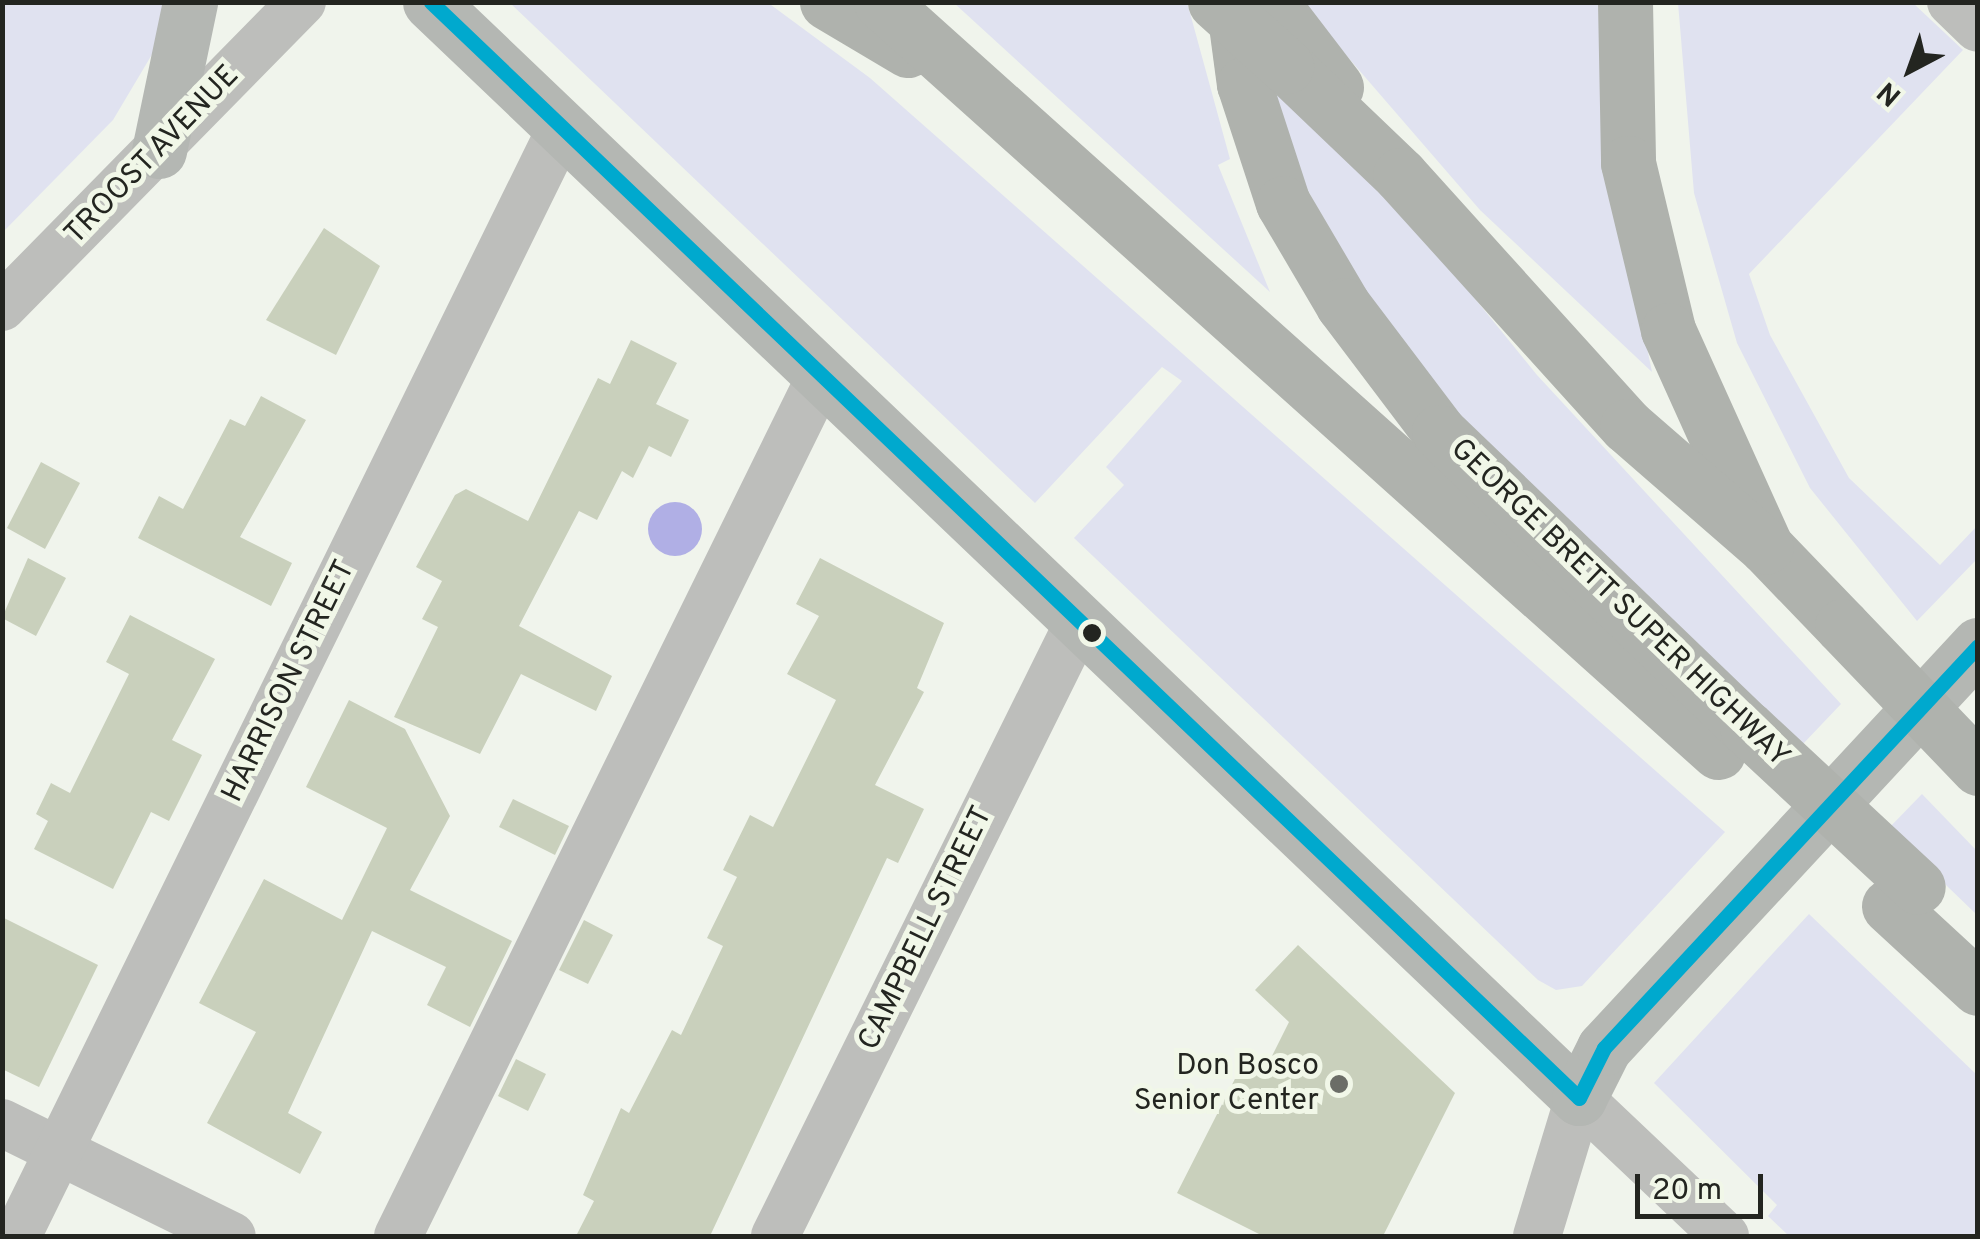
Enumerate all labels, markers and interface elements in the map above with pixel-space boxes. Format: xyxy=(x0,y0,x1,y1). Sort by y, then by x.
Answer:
north arrow xyxy=(1860,20,1960,120)
street label: TROOST AVENUE xyxy=(58,58,248,254)
text: N xyxy=(1871,72,1910,113)
street label: GEORGE BRETT SUPER HIGHWAY xyxy=(1442,432,1796,776)
street label: HARRISON STREET xyxy=(216,555,364,809)
unlabelled marker xyxy=(1082,623,1102,643)
street label: CAMPBELL STREET xyxy=(852,801,1002,1057)
place label: Don Bosco Senior Center xyxy=(1134,1049,1319,1120)
marker: Don Bosco Senior Center xyxy=(1328,1073,1350,1095)
scale bar xyxy=(1640,1154,1768,1216)
text: 20 m xyxy=(1652,1173,1722,1210)

